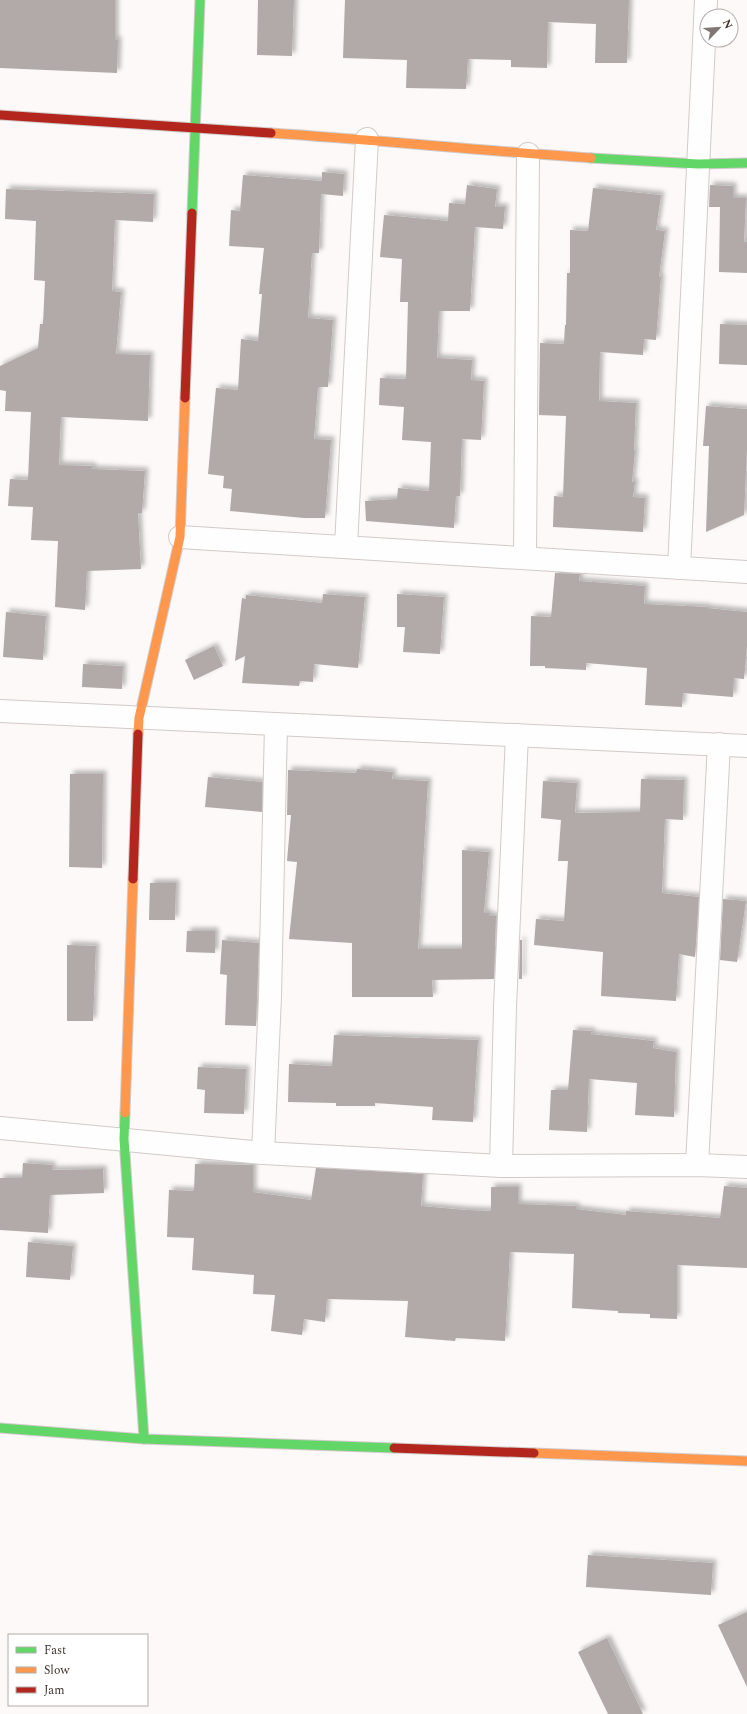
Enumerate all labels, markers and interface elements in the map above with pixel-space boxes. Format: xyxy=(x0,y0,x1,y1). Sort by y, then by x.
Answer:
north arrow xyxy=(699,8,739,48)
text: N xyxy=(718,16,737,32)
legend xyxy=(8,1634,148,1706)
text: Fast xyxy=(44,1641,66,1660)
text: Slow xyxy=(44,1661,70,1680)
text: Jam xyxy=(44,1681,65,1700)

